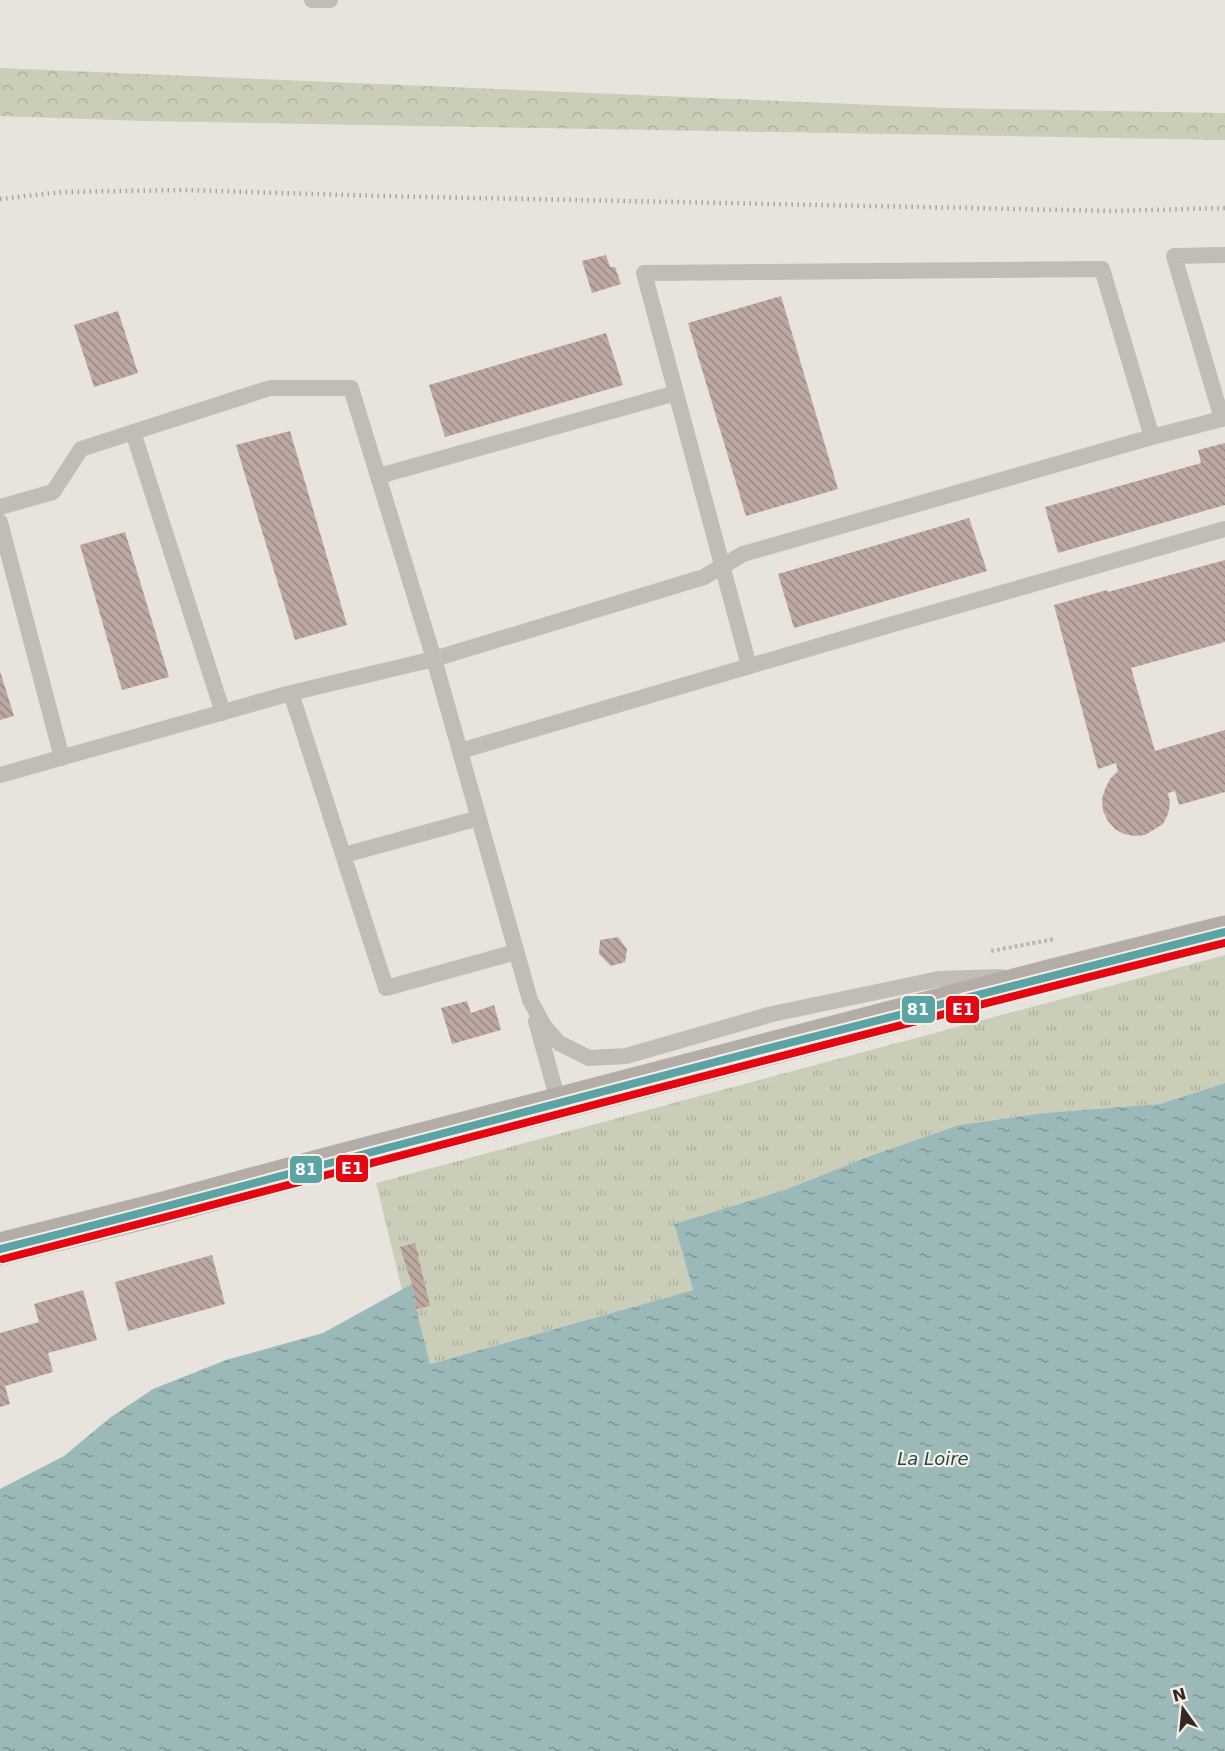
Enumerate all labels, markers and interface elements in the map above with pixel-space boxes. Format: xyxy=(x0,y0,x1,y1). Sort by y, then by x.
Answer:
line badge: 81 xyxy=(901,995,936,1024)
line badge: E1 xyxy=(945,995,980,1024)
text: 81 xyxy=(907,1000,929,1019)
text: E1 xyxy=(952,1000,974,1019)
line badge: E1 xyxy=(335,1154,369,1183)
line badge: 81 xyxy=(289,1155,323,1184)
text: E1 xyxy=(341,1159,363,1178)
text: 81 xyxy=(295,1160,317,1179)
water label: La Loire xyxy=(897,1448,969,1469)
north arrow xyxy=(1153,1679,1213,1739)
text: N xyxy=(1170,1684,1188,1706)

